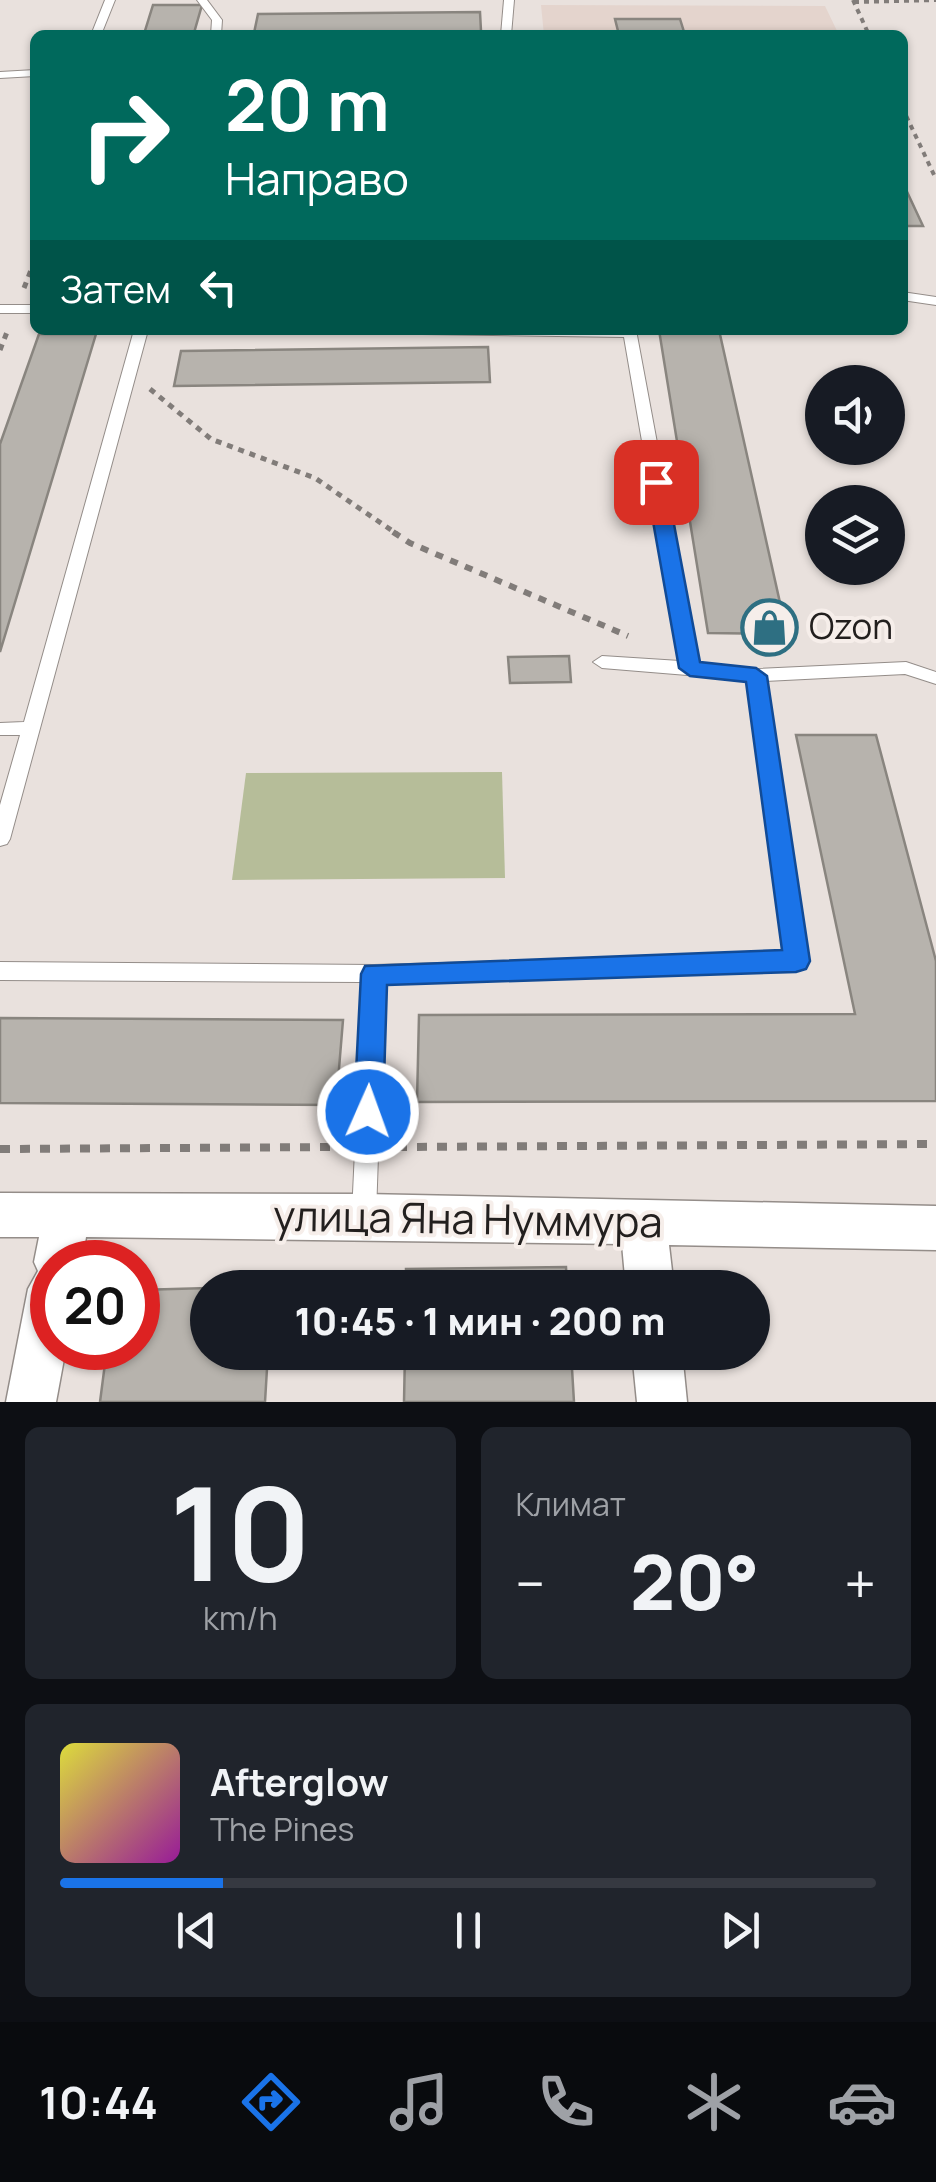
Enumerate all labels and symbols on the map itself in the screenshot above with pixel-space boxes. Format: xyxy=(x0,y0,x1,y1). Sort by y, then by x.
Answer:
pin xyxy=(614,440,699,525)
shop icon: Ozon xyxy=(740,597,800,657)
place label: Ozon xyxy=(809,602,893,650)
position arrow xyxy=(316,1060,420,1164)
street label: улица Яна Нуммура xyxy=(273,1186,663,1250)
speed limit sign: 20 xyxy=(30,1240,160,1370)

